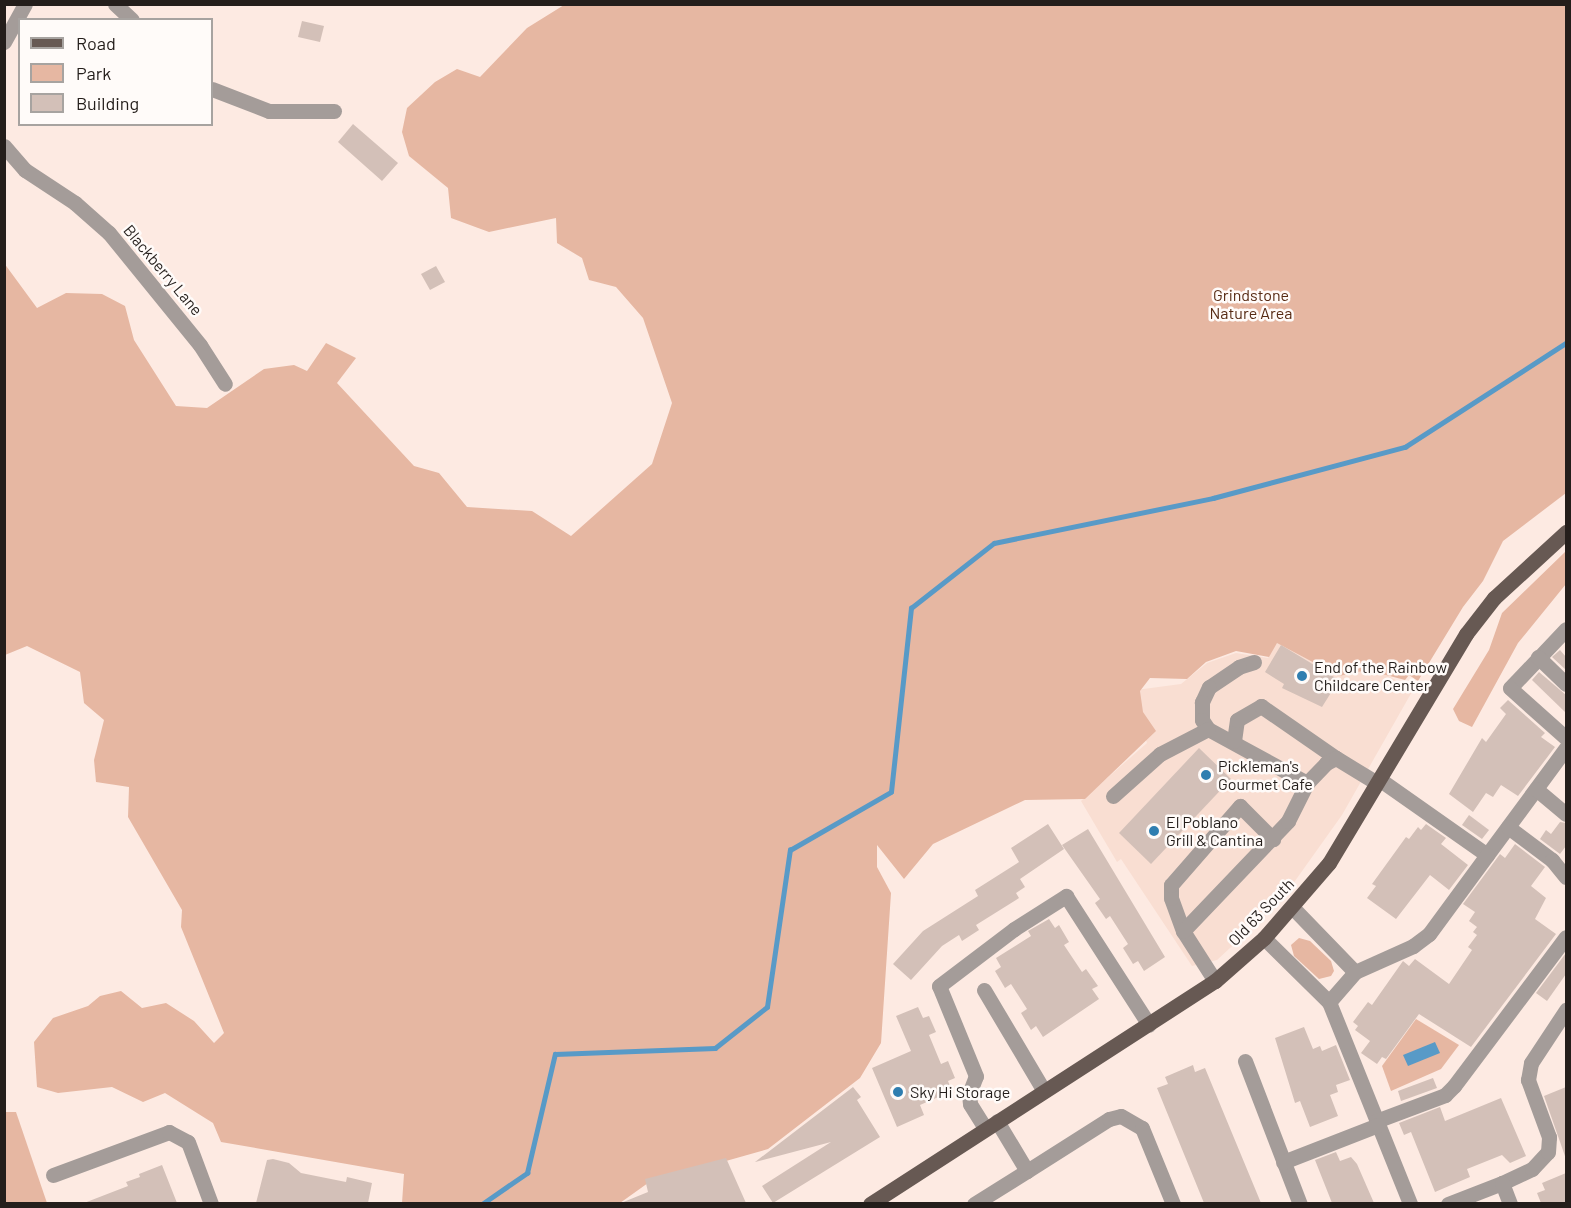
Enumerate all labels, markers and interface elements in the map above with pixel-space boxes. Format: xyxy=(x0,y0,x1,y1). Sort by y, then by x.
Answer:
legend xyxy=(18,18,213,126)
text: Road xyxy=(76,32,116,54)
text: Park xyxy=(76,62,111,84)
text: Building xyxy=(76,92,139,114)
street label: Blackberry Lane xyxy=(120,221,206,319)
park label: Grindstone Nature Area xyxy=(1210,285,1292,323)
place label: End of the Rainbow Childcare Center xyxy=(1314,657,1447,695)
marker: End of the Rainbow Childcare Center xyxy=(1295,669,1309,683)
place label: Pickleman's Gourmet Cafe xyxy=(1218,756,1313,794)
marker: Pickleman's Gourmet Cafe xyxy=(1199,768,1213,782)
place label: El Poblano Grill & Cantina xyxy=(1166,812,1263,850)
marker: El Poblano Grill & Cantina xyxy=(1147,824,1161,838)
street label: Old 63 South xyxy=(1224,874,1298,950)
place label: Sky Hi Storage xyxy=(910,1082,1010,1102)
marker: Sky Hi Storage xyxy=(891,1085,905,1099)

